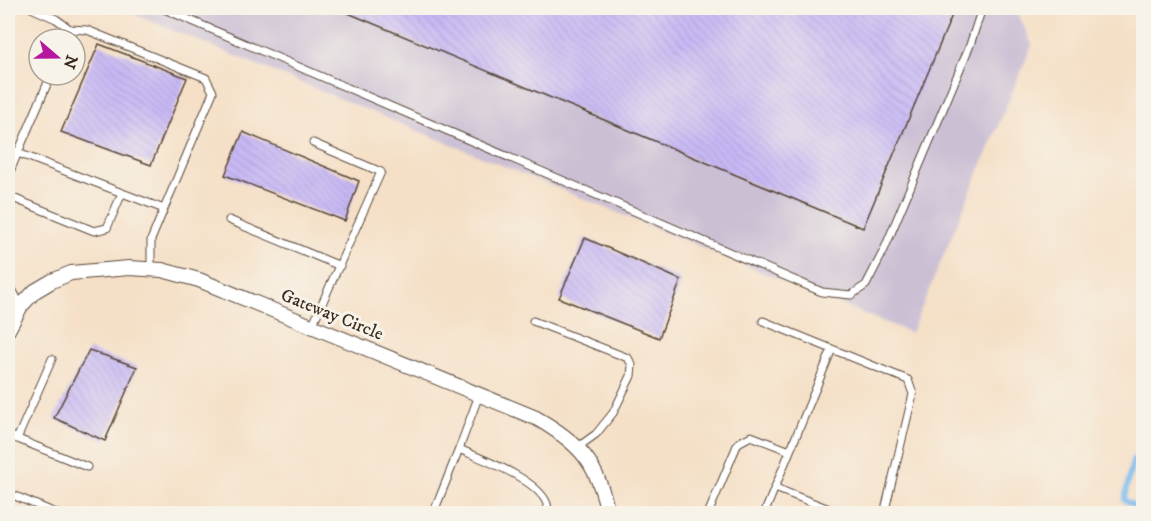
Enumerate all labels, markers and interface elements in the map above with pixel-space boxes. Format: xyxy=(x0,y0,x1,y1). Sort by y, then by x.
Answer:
north arrow xyxy=(27,27,87,87)
text: N xyxy=(59,52,82,71)
street label: Gateway Circle xyxy=(278,284,386,346)

